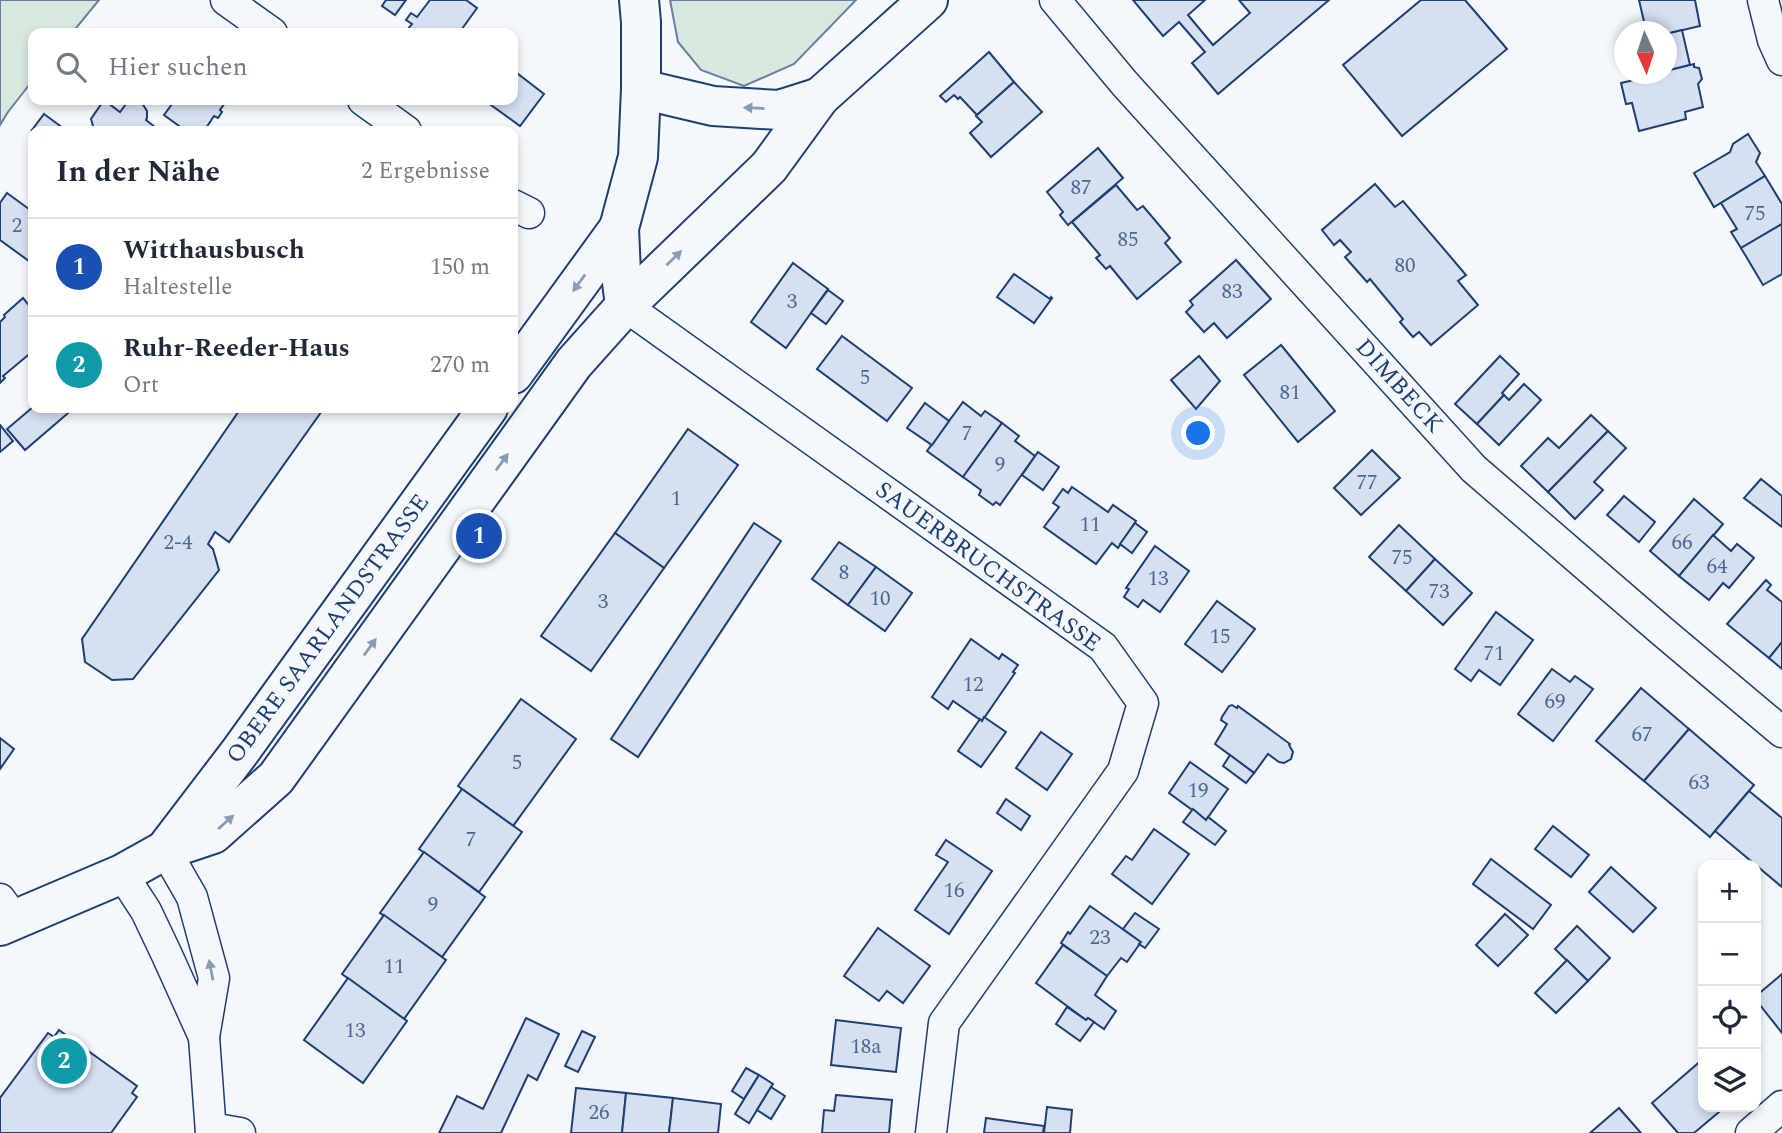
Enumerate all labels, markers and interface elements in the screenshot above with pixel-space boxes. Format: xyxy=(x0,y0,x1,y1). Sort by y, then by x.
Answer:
north arrow xyxy=(1614,21,1677,84)
search box xyxy=(28,28,518,105)
text: Hier suchen xyxy=(108,47,248,87)
icon: search xyxy=(52,48,90,86)
one-way arrow xyxy=(742,103,764,114)
text: In der Nähe xyxy=(56,149,220,195)
text: 2 Ergebnisse xyxy=(361,154,490,189)
house number: 87 xyxy=(1071,172,1092,204)
house number: 75 xyxy=(1745,198,1766,230)
house number: 2 xyxy=(12,210,22,242)
house number: 85 xyxy=(1118,224,1139,256)
text: Witthausbusch xyxy=(123,230,305,270)
text: 1 xyxy=(73,250,85,285)
text: 150 m xyxy=(430,250,490,285)
one-way arrow xyxy=(665,250,682,267)
house number: 80 xyxy=(1395,250,1416,282)
text: Haltestelle xyxy=(123,270,232,305)
one-way arrow xyxy=(572,274,586,292)
house number: 83 xyxy=(1222,276,1243,308)
house number: 3 xyxy=(787,286,798,318)
text: Ruhr-Reeder-Haus xyxy=(123,328,350,368)
street label: DIMBECK xyxy=(1346,330,1452,442)
text: 2 xyxy=(73,348,85,383)
text: 270 m xyxy=(430,348,490,383)
house number: 5 xyxy=(860,362,870,394)
text: Ort xyxy=(123,368,159,403)
house number: 81 xyxy=(1280,377,1301,409)
your location xyxy=(1181,416,1215,450)
house number: 7 xyxy=(962,418,972,450)
house number: 9 xyxy=(995,449,1005,481)
one-way arrow xyxy=(495,453,509,471)
house number: 77 xyxy=(1357,467,1378,499)
street label: SAUERBRUCHSTRASSE xyxy=(868,473,1108,661)
house number: 1 xyxy=(671,483,681,515)
street label: OBERE SAARLANDSTRASSE xyxy=(218,486,438,772)
house number: 11 xyxy=(1080,509,1101,541)
pin: 1 xyxy=(456,510,502,562)
house number: 2-4 xyxy=(164,527,193,559)
house number: 66 xyxy=(1672,527,1693,559)
house number: 75 xyxy=(1392,542,1413,574)
house number: 64 xyxy=(1707,551,1728,583)
house number: 8 xyxy=(839,557,849,589)
house number: 13 xyxy=(1148,563,1169,595)
house number: 73 xyxy=(1429,576,1450,608)
house number: 10 xyxy=(870,583,891,615)
house number: 3 xyxy=(598,586,609,618)
house number: 15 xyxy=(1210,621,1231,653)
one-way arrow xyxy=(363,638,377,656)
house number: 71 xyxy=(1484,638,1505,670)
house number: 12 xyxy=(963,669,984,701)
house number: 69 xyxy=(1545,686,1566,718)
house number: 67 xyxy=(1632,719,1653,751)
house number: 5 xyxy=(512,747,522,779)
house number: 63 xyxy=(1689,767,1710,799)
house number: 19 xyxy=(1188,775,1209,807)
one-way arrow xyxy=(217,814,235,830)
house number: 7 xyxy=(466,824,476,856)
map controls xyxy=(1698,860,1761,1112)
button: + xyxy=(1698,860,1761,923)
house number: 16 xyxy=(944,875,965,907)
house number: 9 xyxy=(428,889,438,921)
house number: 23 xyxy=(1090,922,1111,954)
button: − xyxy=(1698,923,1761,986)
house number: 11 xyxy=(384,951,405,983)
one-way arrow xyxy=(206,959,217,981)
button: locate xyxy=(1698,986,1761,1049)
house number: 13 xyxy=(345,1015,366,1047)
house number: 18a xyxy=(850,1031,882,1063)
pin: 2 xyxy=(41,1035,87,1087)
button: layers xyxy=(1698,1049,1761,1112)
house number: 26 xyxy=(589,1097,610,1129)

